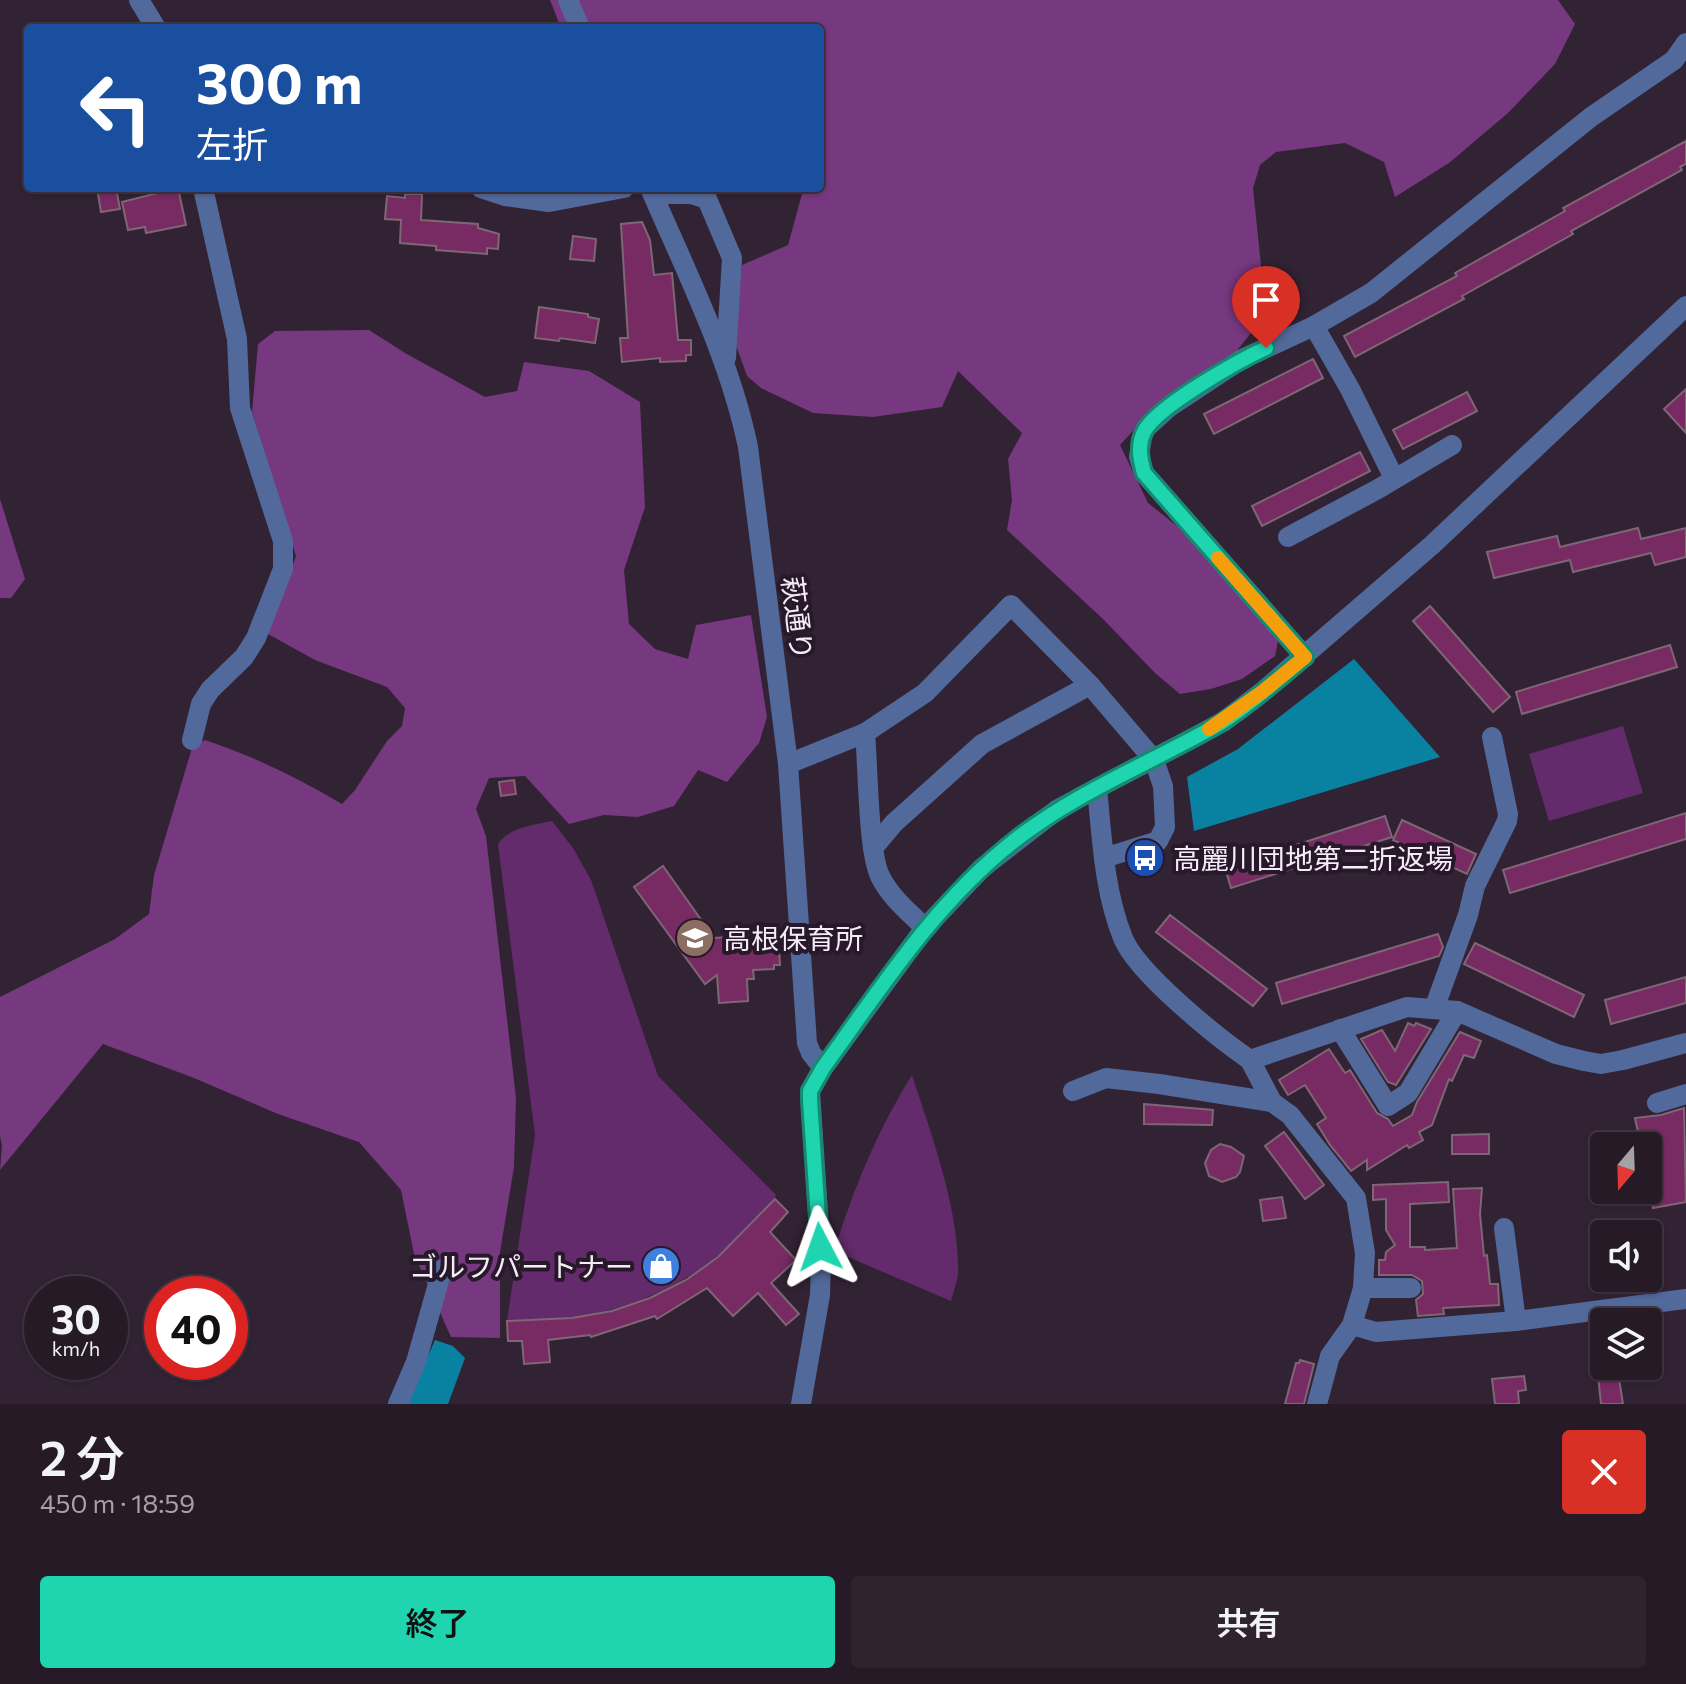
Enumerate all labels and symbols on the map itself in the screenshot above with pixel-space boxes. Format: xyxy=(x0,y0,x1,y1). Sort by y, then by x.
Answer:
pin xyxy=(1232,266,1300,348)
street label: 萩通り xyxy=(776,574,820,662)
bus stop icon: 高麗川団地第二折返場 xyxy=(1124,837,1166,879)
place label: 高麗川団地第二折返場 xyxy=(1173,841,1453,875)
school or university icon: 高根保育所 xyxy=(674,917,716,959)
place label: 高根保育所 xyxy=(723,921,863,955)
north arrow xyxy=(1590,1132,1662,1204)
position arrow xyxy=(778,1205,862,1289)
shop icon: ゴルフパートナー xyxy=(640,1245,682,1287)
place label: ゴルフパートナー xyxy=(409,1249,633,1283)
speed limit sign: 40 xyxy=(144,1276,248,1380)

